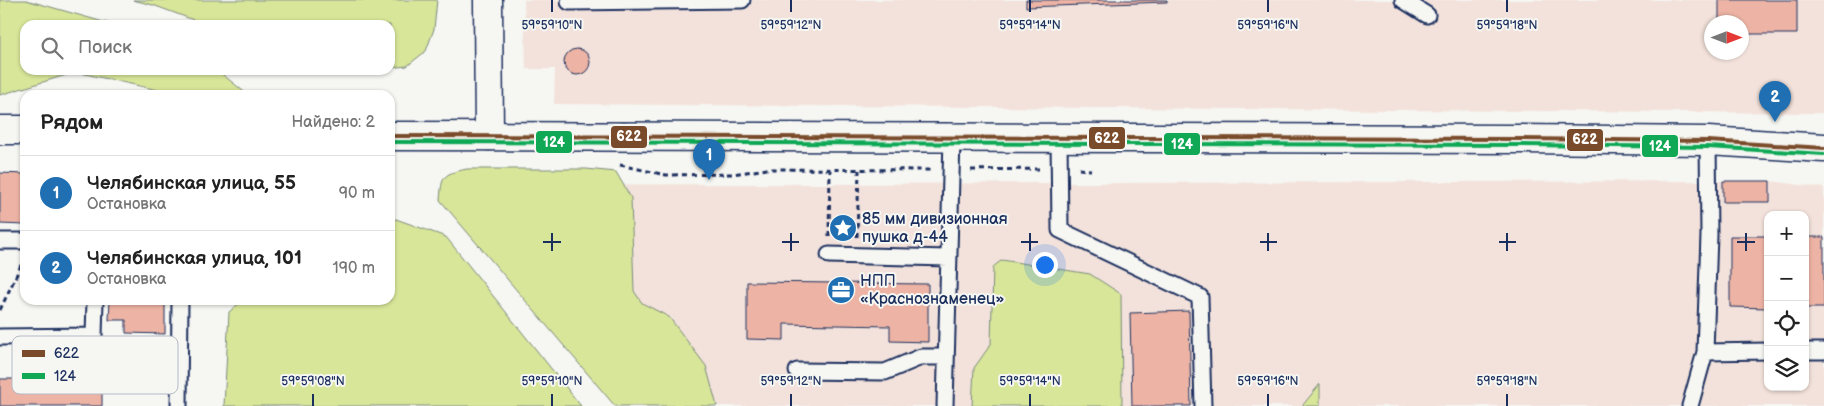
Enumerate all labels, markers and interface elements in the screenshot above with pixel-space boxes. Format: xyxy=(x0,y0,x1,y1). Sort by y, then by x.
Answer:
north arrow xyxy=(1704,15,1749,60)
text: 59°59'10"N xyxy=(521,18,583,33)
text: 59°59'12"N xyxy=(760,18,822,33)
text: 59°59'14"N xyxy=(999,18,1061,33)
text: 59°59'16"N xyxy=(1237,18,1299,33)
text: 59°59'18"N xyxy=(1477,18,1538,33)
search box xyxy=(20,20,395,75)
icon: search xyxy=(38,34,66,62)
text: Поиск xyxy=(78,36,132,59)
pin: 2 xyxy=(1759,81,1791,122)
text: Рядом xyxy=(40,110,103,135)
text: Найдено: 2 xyxy=(291,113,375,132)
line badge: 622 xyxy=(610,125,648,149)
line badge: 622 xyxy=(1088,126,1126,150)
text: 622 xyxy=(616,128,642,145)
line badge: 622 xyxy=(1566,128,1604,152)
line badge: 124 xyxy=(535,130,573,154)
text: 622 xyxy=(1094,130,1120,147)
text: 622 xyxy=(1572,131,1598,148)
line badge: 124 xyxy=(1163,132,1201,156)
text: 124 xyxy=(543,134,566,151)
line badge: 124 xyxy=(1641,134,1679,158)
text: 124 xyxy=(1171,136,1194,153)
text: 124 xyxy=(1649,138,1672,155)
pin: 1 xyxy=(693,139,725,180)
text: Челябинская улица, 55 xyxy=(87,172,296,195)
text: 1 xyxy=(53,184,59,203)
text: 90 m xyxy=(339,184,375,203)
text: Остановка xyxy=(87,195,166,214)
place label: 85 мм дивизионная пушка д-44 xyxy=(862,210,1008,247)
map controls xyxy=(1764,211,1809,391)
button: + xyxy=(1764,211,1809,256)
place icon: 85 мм дивизионная пушка д-44 xyxy=(828,213,858,243)
text: Челябинская улица, 101 xyxy=(87,247,302,270)
your location xyxy=(1032,252,1058,278)
button: − xyxy=(1764,256,1809,301)
text: 2 xyxy=(51,259,61,278)
text: 190 m xyxy=(333,259,375,278)
text: Остановка xyxy=(87,270,166,289)
place label: НПП «Краснознаменец» xyxy=(860,272,1004,309)
office icon: НПП «Краснознаменец» xyxy=(826,275,856,305)
button: locate xyxy=(1764,301,1809,346)
legend xyxy=(12,336,178,394)
text: 622 xyxy=(54,345,80,362)
button: layers xyxy=(1764,346,1809,391)
text: 124 xyxy=(54,368,76,385)
text: 59°59'08"N xyxy=(281,374,345,389)
text: 59°59'10"N xyxy=(521,374,583,389)
text: 59°59'12"N xyxy=(760,374,822,389)
text: 59°59'14"N xyxy=(999,374,1061,389)
text: 59°59'16"N xyxy=(1237,374,1299,389)
text: 59°59'18"N xyxy=(1477,374,1538,389)

